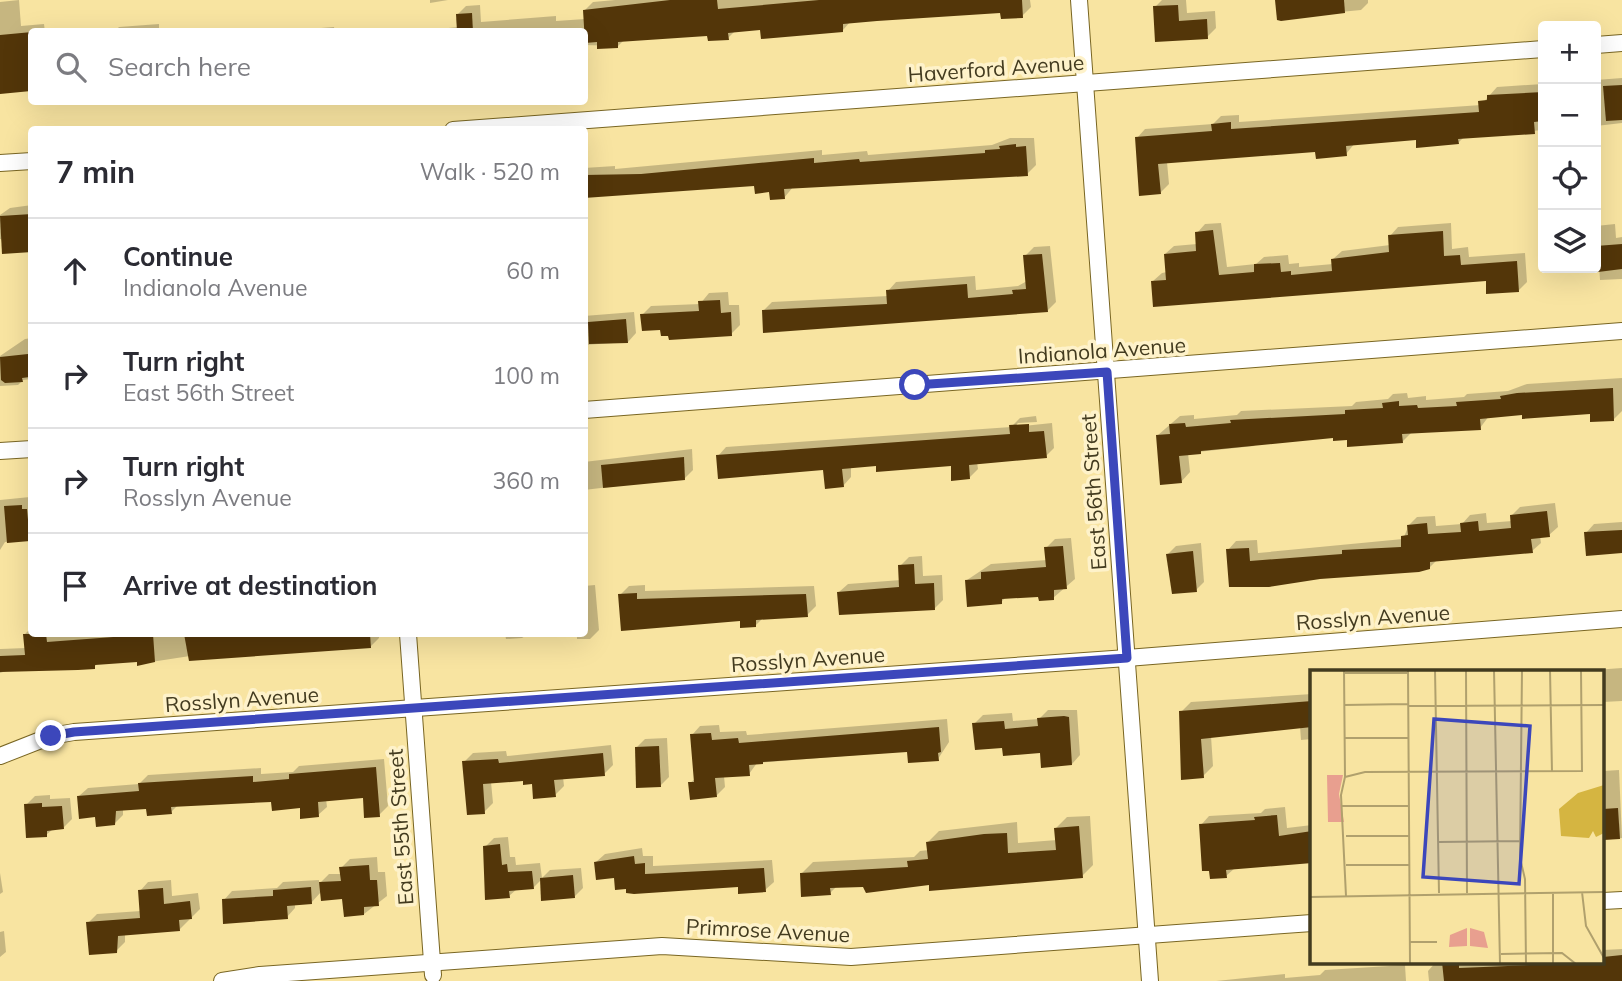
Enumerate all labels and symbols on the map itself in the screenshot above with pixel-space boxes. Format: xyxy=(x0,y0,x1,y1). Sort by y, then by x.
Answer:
street label: Haverford Avenue xyxy=(907,49,1085,87)
street label: Indianola Avenue xyxy=(1017,331,1187,369)
route start xyxy=(899,369,930,400)
street label: East 56th Street xyxy=(1075,413,1111,571)
street label: Rosslyn Avenue xyxy=(1295,599,1451,635)
street label: Rosslyn Avenue xyxy=(730,641,886,677)
inset map xyxy=(1310,670,1604,964)
street label: Rosslyn Avenue xyxy=(164,681,320,717)
route end xyxy=(35,720,66,751)
street label: East 55th Street xyxy=(382,748,418,906)
street label: Primrose Avenue xyxy=(685,913,851,947)

